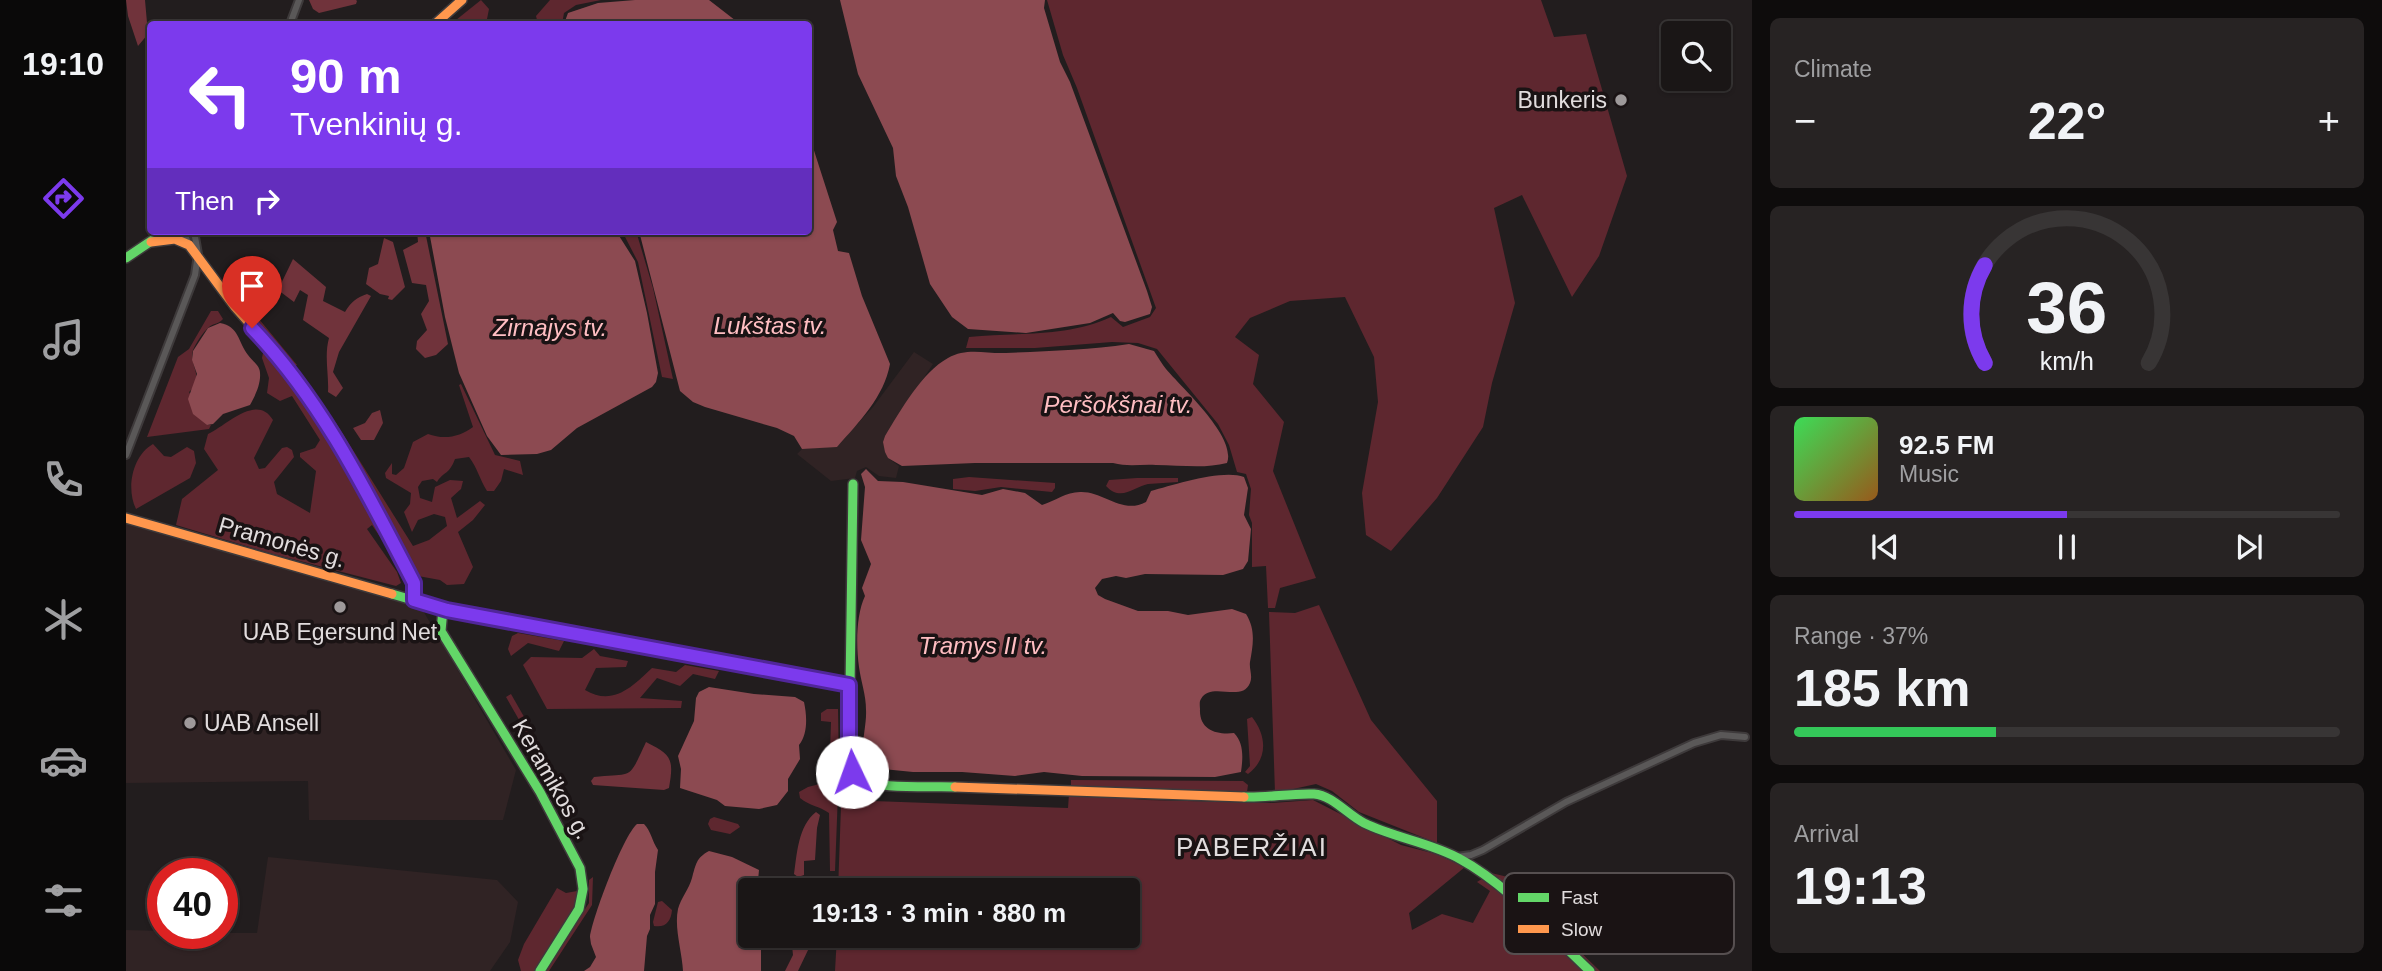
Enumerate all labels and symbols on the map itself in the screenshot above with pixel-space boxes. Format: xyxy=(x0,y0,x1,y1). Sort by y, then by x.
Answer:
place label: Bunkeris xyxy=(1518,87,1607,113)
marker: Bunkeris xyxy=(1613,92,1629,108)
pin xyxy=(222,256,282,328)
water label: Lukštas tv. xyxy=(714,312,826,339)
water label: Zirnajys tv. xyxy=(492,314,607,341)
water label: Peršokšnai tv. xyxy=(1044,391,1192,418)
street label: Pramonės g. xyxy=(216,512,348,572)
marker: UAB Egersund Net xyxy=(332,599,348,615)
place label: UAB Egersund Net xyxy=(243,619,438,645)
water label: Tramys II tv. xyxy=(919,632,1047,659)
place label: UAB Ansell xyxy=(204,710,319,736)
street label: Keramikos g. xyxy=(507,714,597,844)
marker: UAB Ansell xyxy=(182,715,198,731)
position arrow xyxy=(815,735,889,809)
district label: PABERŽIAI xyxy=(1176,832,1328,862)
speed limit sign: 40 xyxy=(147,858,238,949)
legend xyxy=(1504,873,1734,954)
text: Fast xyxy=(1561,887,1599,908)
text: Slow xyxy=(1561,919,1602,940)

